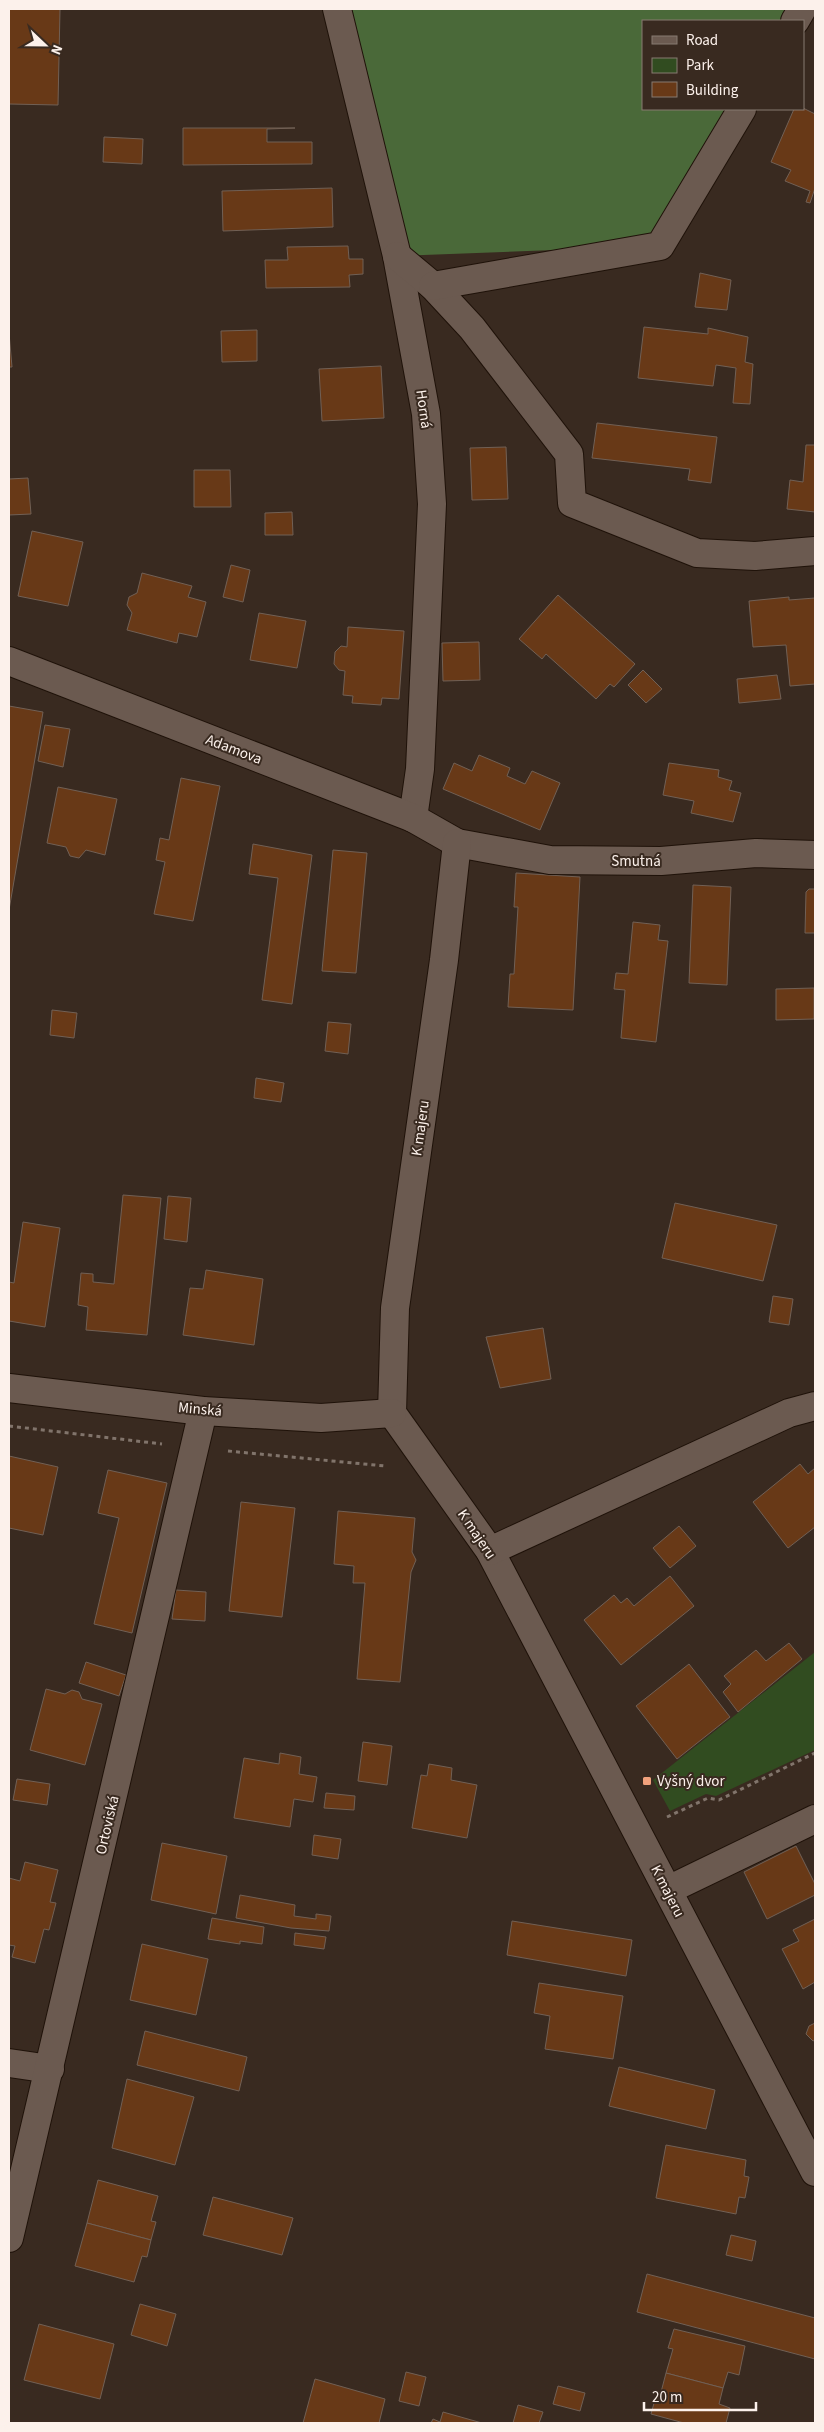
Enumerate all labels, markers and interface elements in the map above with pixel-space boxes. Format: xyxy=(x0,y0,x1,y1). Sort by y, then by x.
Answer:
north arrow xyxy=(20,20,70,70)
legend xyxy=(642,20,804,110)
text: Road xyxy=(686,30,718,51)
text: N xyxy=(45,41,67,58)
text: Park xyxy=(686,55,715,76)
text: Building xyxy=(686,80,739,101)
street label: Horná xyxy=(410,388,437,430)
street label: Adamova xyxy=(203,729,265,770)
street label: Smutná xyxy=(611,851,661,872)
street label: K majeru xyxy=(406,1099,435,1157)
street label: Minská xyxy=(177,1397,223,1422)
street label: K majeru xyxy=(452,1505,501,1563)
place label: Vyšný dvor xyxy=(657,1771,725,1792)
marker: Vyšný dvor xyxy=(641,1775,653,1787)
street label: Ortoviská xyxy=(91,1794,124,1857)
street label: K majeru xyxy=(645,1861,690,1921)
scale bar xyxy=(644,2380,756,2412)
text: 20 m xyxy=(652,2387,682,2408)

